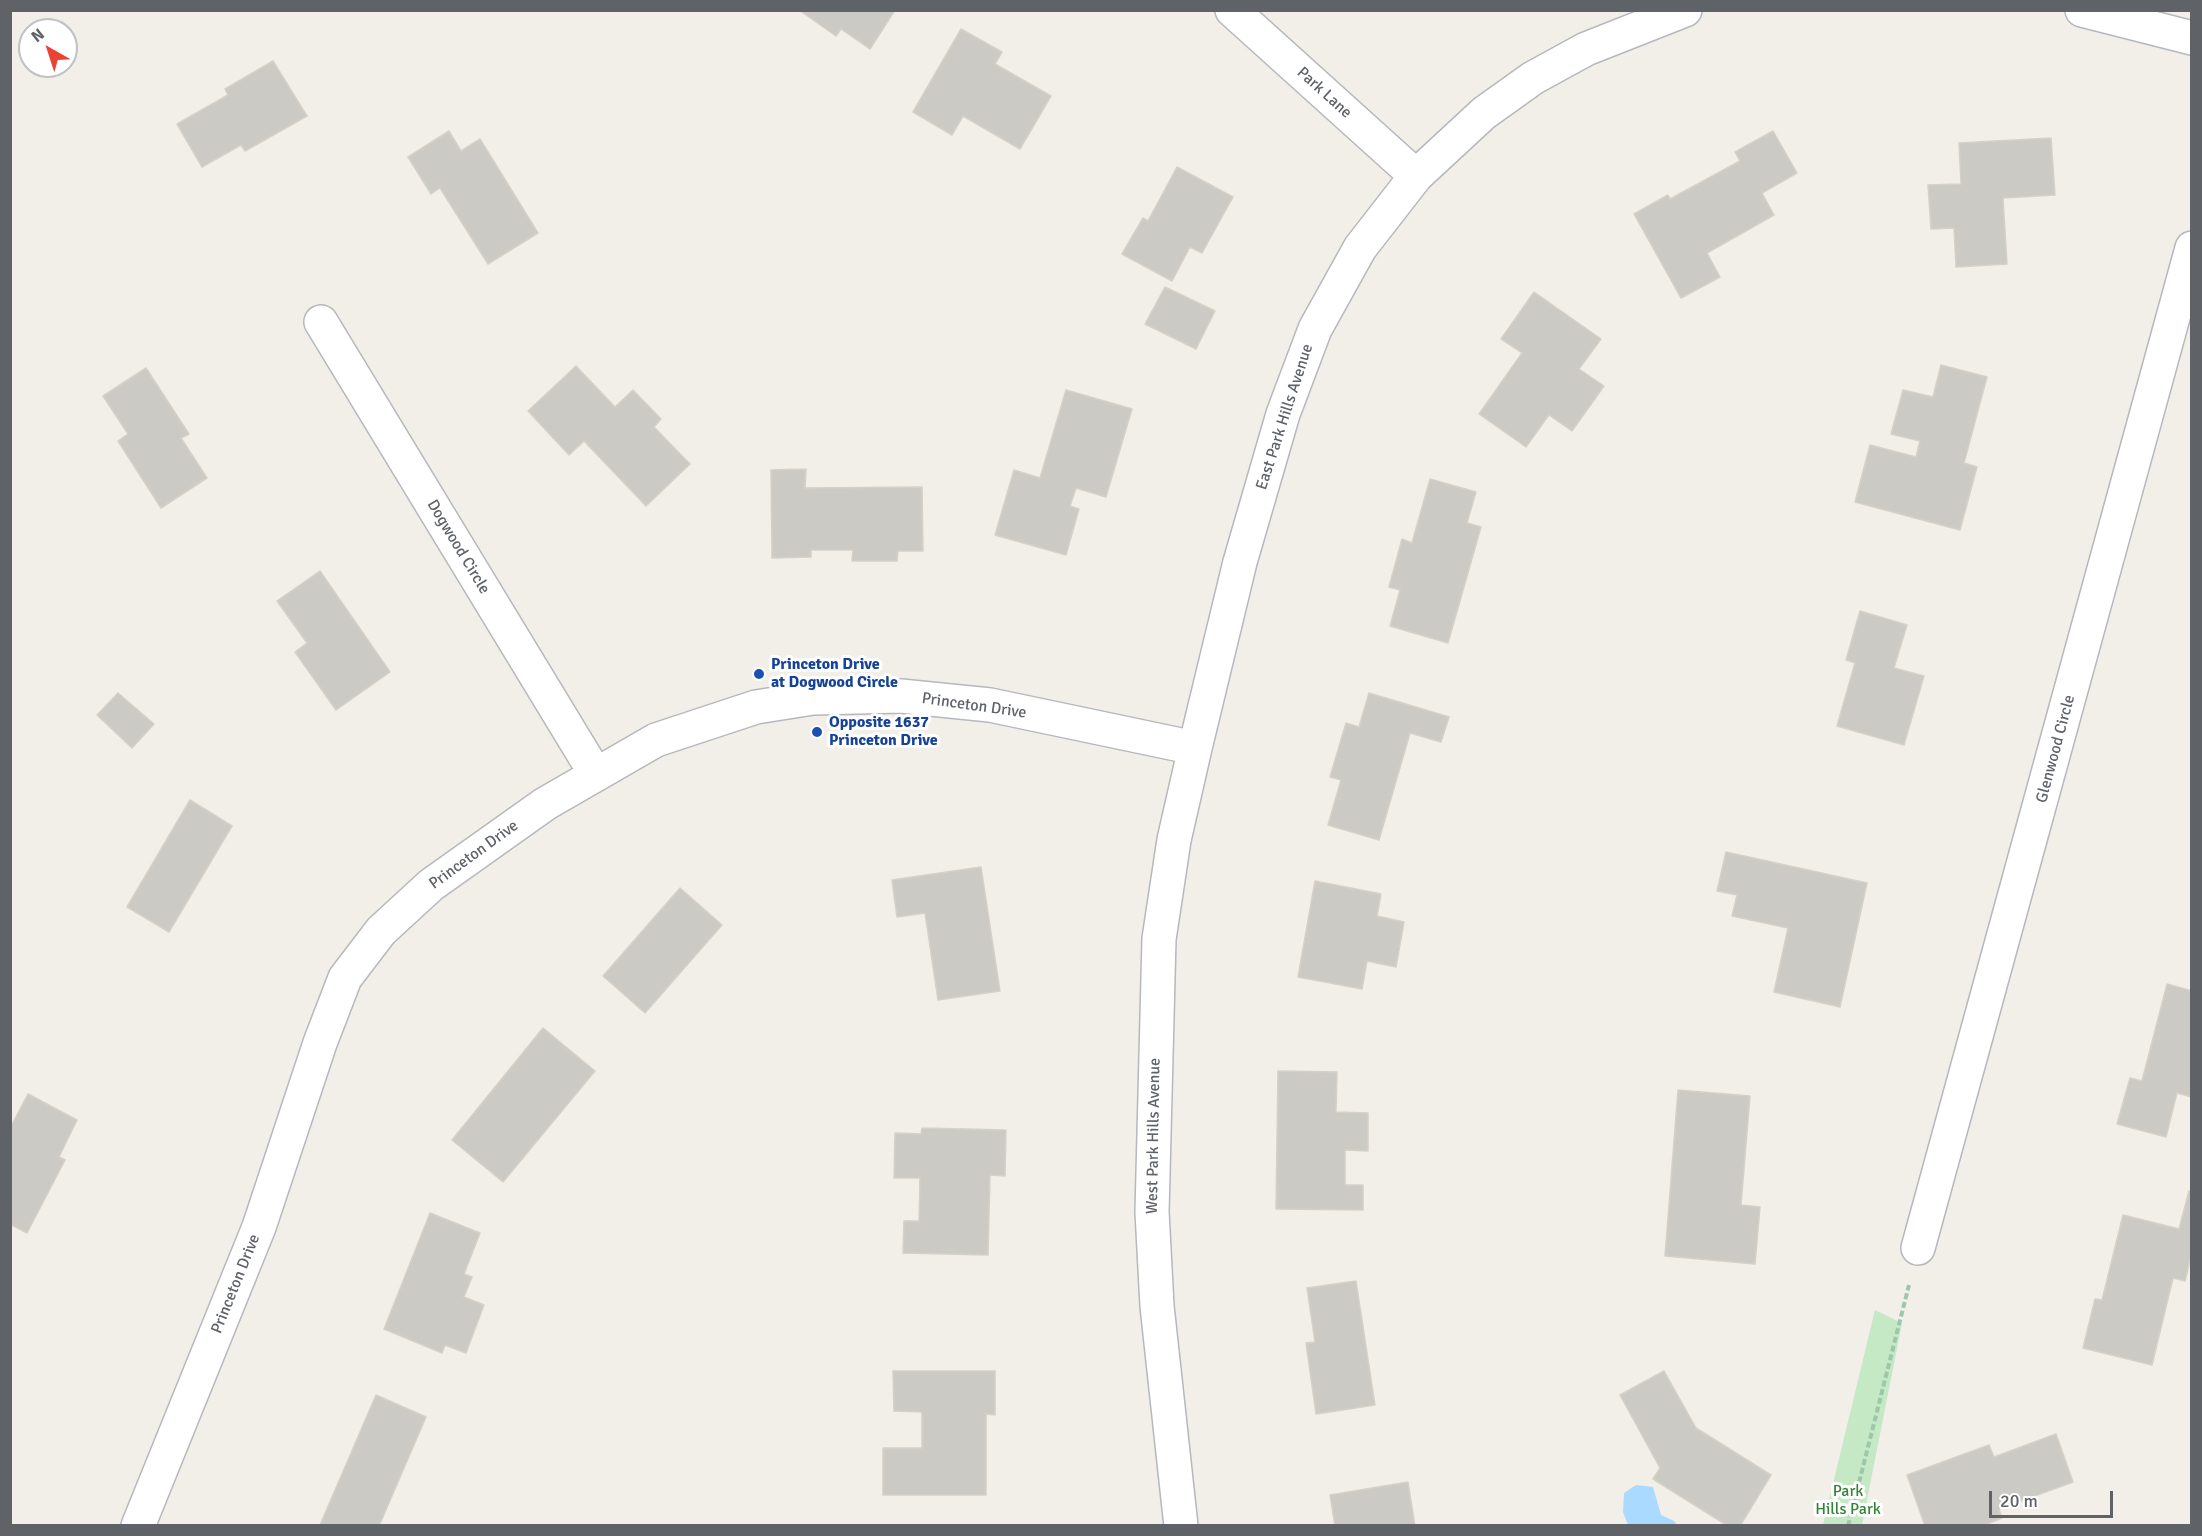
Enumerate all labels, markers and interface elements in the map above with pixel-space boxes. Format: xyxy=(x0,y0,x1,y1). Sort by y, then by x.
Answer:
north arrow xyxy=(18,18,78,78)
text: N xyxy=(27,24,49,47)
street label: Park Lane xyxy=(1293,63,1355,123)
street label: East Park Hills Avenue xyxy=(1252,342,1318,492)
street label: Dogwood Circle xyxy=(422,496,494,598)
place label: Princeton Drive at Dogwood Circle xyxy=(771,655,898,693)
marker: Princeton Drive at Dogwood Circle xyxy=(752,667,766,681)
street label: Princeton Drive xyxy=(921,689,1027,723)
street label: Glenwood Circle xyxy=(2032,693,2080,805)
place label: Opposite 1637 Princeton Drive xyxy=(829,713,938,751)
marker: Opposite 1637 Princeton Drive xyxy=(810,725,824,739)
street label: Princeton Drive xyxy=(426,816,522,894)
street label: West Park Hills Avenue xyxy=(1143,1058,1165,1214)
street label: Princeton Drive xyxy=(207,1232,265,1336)
scale bar xyxy=(1992,1479,2116,1517)
park label: Park Hills Park xyxy=(1815,1482,1881,1520)
text: 20 m xyxy=(2000,1490,2038,1512)

